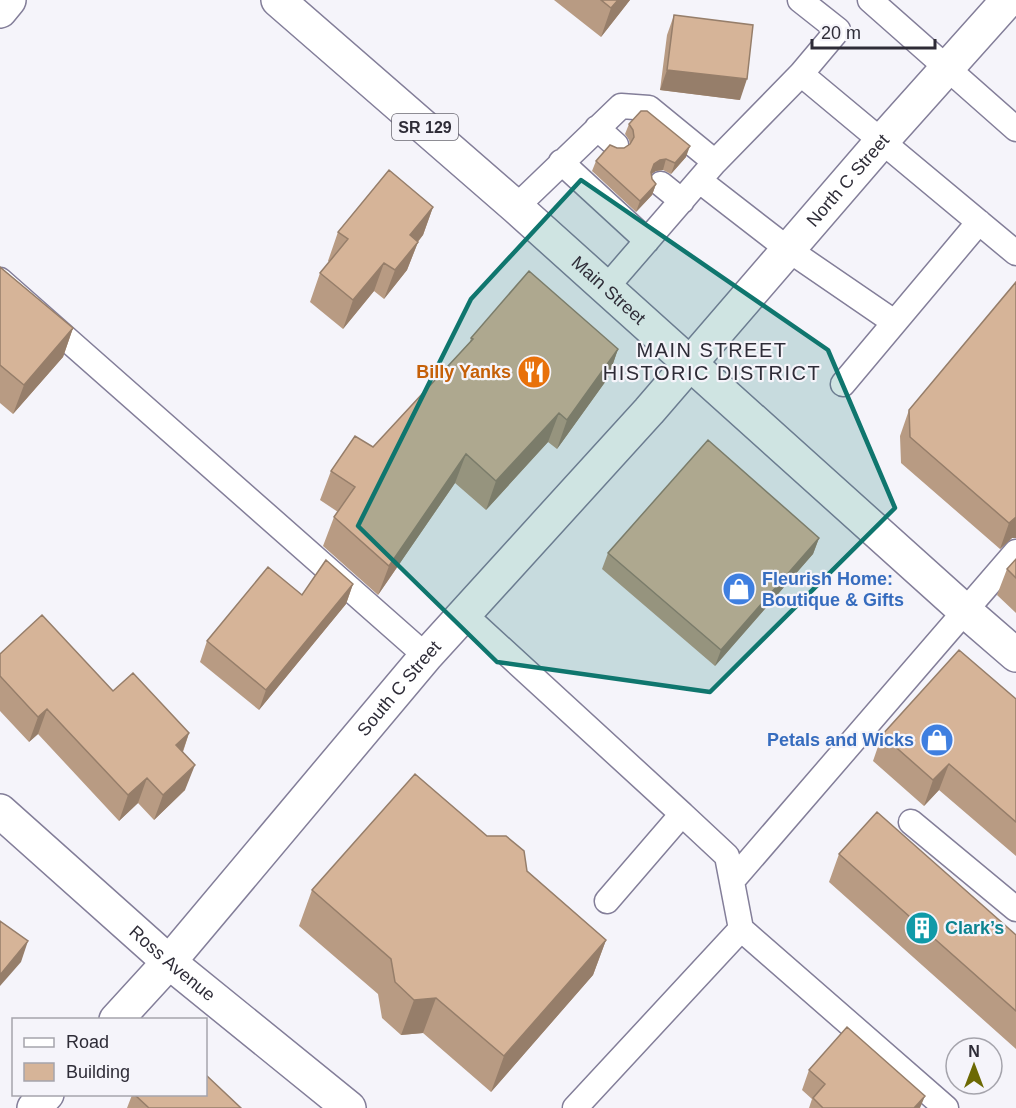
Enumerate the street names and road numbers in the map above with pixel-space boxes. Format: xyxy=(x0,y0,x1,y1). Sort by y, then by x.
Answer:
road number: SR 129 xyxy=(392,114,458,140)
street label: North C Street xyxy=(803,130,893,231)
street label: Main Street xyxy=(568,252,650,329)
street label: South C Street xyxy=(353,637,445,740)
street label: Ross Avenue xyxy=(125,922,219,1005)

